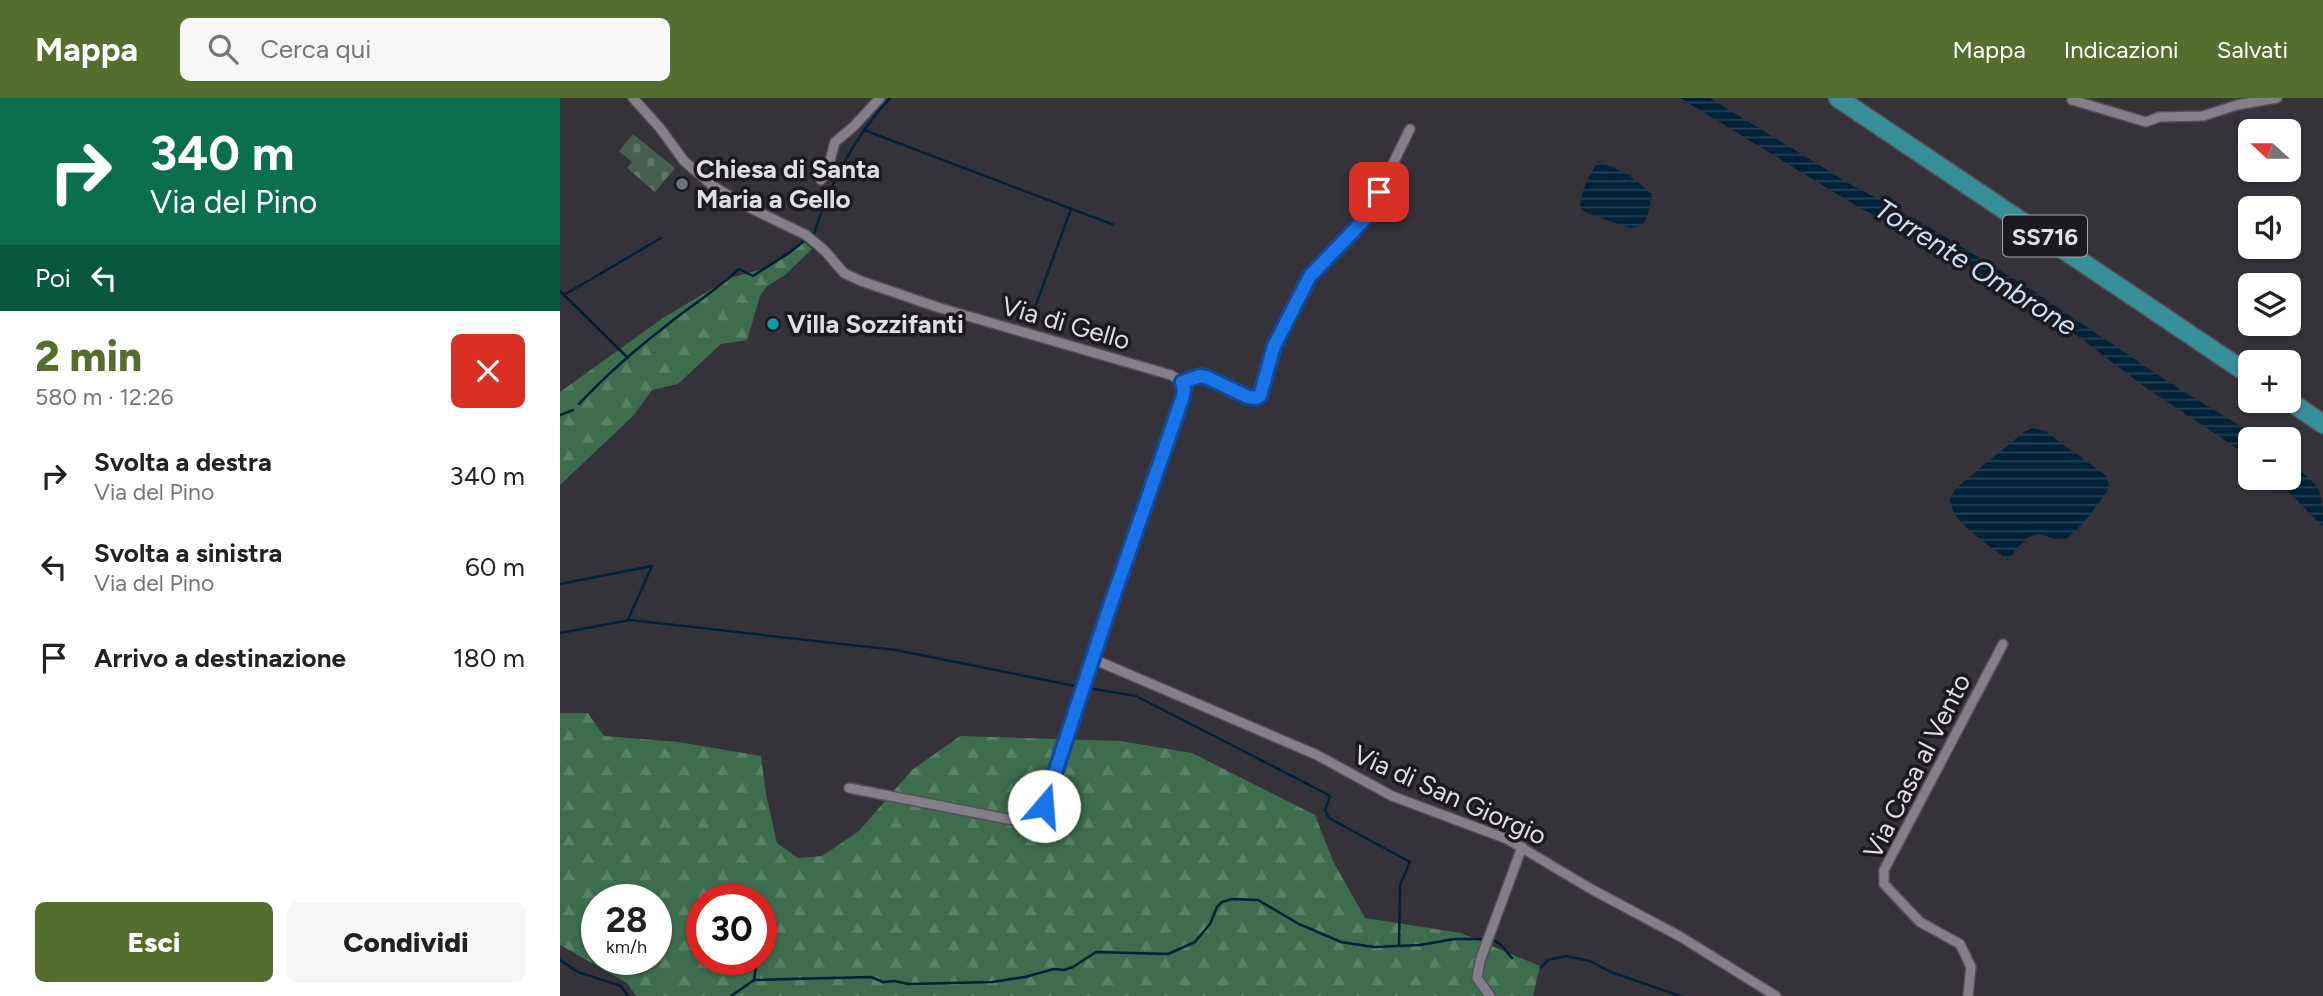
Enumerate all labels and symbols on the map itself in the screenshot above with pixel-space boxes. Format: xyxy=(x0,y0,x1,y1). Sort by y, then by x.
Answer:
north arrow xyxy=(2238,119,2301,182)
place label: Chiesa di Santa Maria a Gello xyxy=(696,153,880,215)
pin xyxy=(1349,162,1409,222)
marker: Chiesa di Santa Maria a Gello xyxy=(674,176,690,192)
water label: Torrente Ombrone xyxy=(1869,191,2083,343)
road number: SS716 xyxy=(2003,216,2087,256)
street label: Via di Gello xyxy=(998,289,1134,357)
place label: Villa Sozzifanti xyxy=(787,308,964,340)
marker: Villa Sozzifanti xyxy=(765,316,781,332)
street label: Via Casa al Vento xyxy=(1857,668,1977,864)
street label: Via di San Giorgio xyxy=(1349,738,1551,852)
position arrow xyxy=(1007,769,1081,843)
speed limit sign: 30 xyxy=(686,884,777,975)

